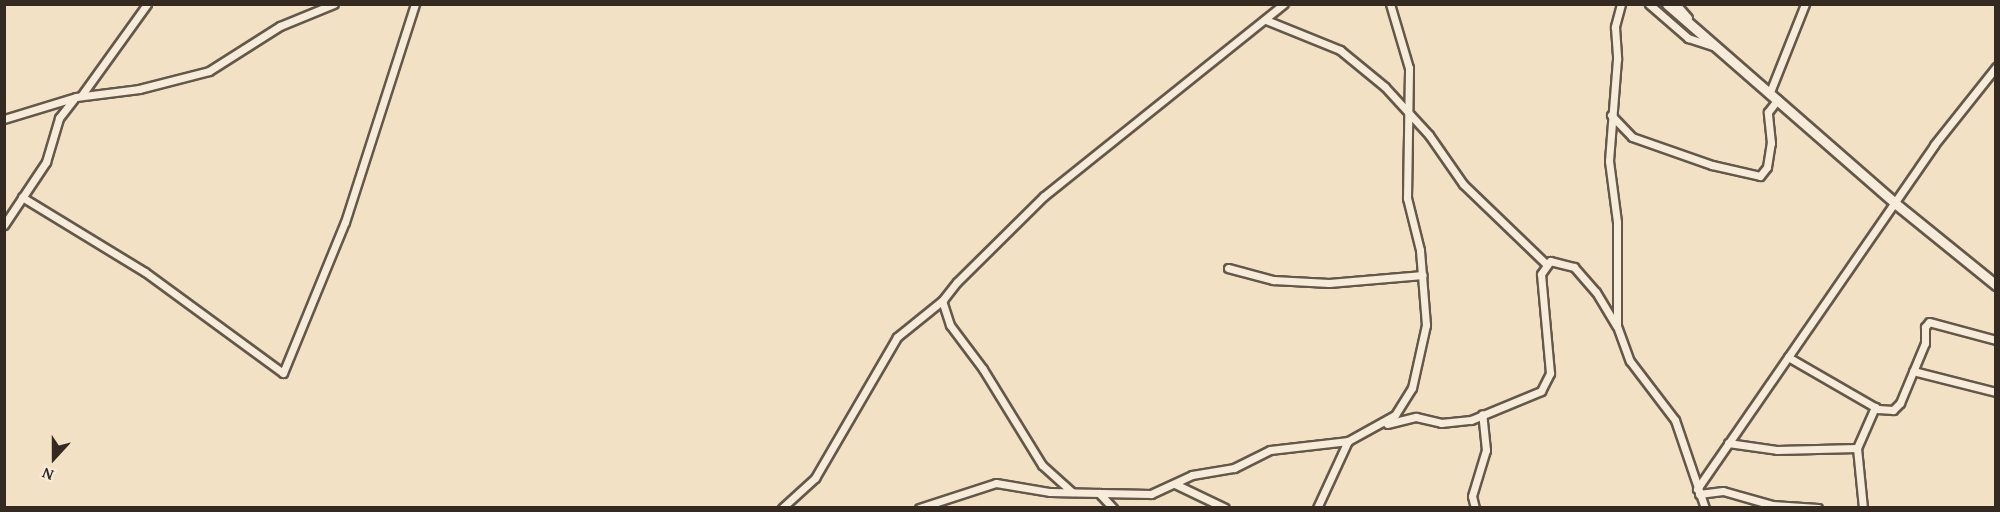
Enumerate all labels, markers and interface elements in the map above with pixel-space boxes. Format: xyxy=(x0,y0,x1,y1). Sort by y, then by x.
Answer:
north arrow xyxy=(24,428,84,488)
text: N xyxy=(38,462,57,488)

